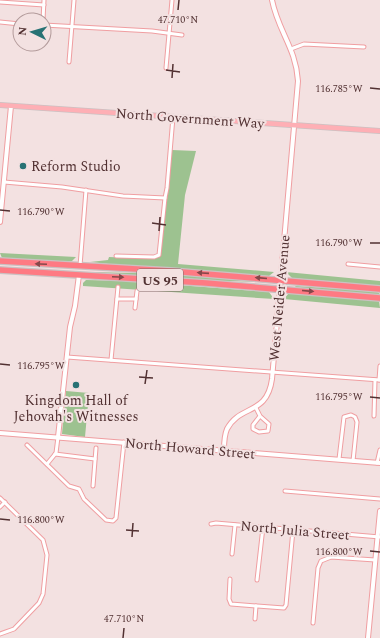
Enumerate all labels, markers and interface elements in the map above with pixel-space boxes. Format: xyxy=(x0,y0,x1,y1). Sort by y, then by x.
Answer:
north arrow xyxy=(12,12,52,52)
text: 47.710°N xyxy=(158,12,198,28)
text: N xyxy=(14,26,31,36)
text: 116.785°W xyxy=(315,81,363,97)
street label: North Government Way xyxy=(115,103,266,134)
place label: Reform Studio xyxy=(31,156,121,177)
marker: Reform Studio xyxy=(18,161,28,171)
text: 116.790°W xyxy=(17,204,65,220)
street label: West Neider Avenue xyxy=(264,234,296,362)
text: 116.790°W xyxy=(315,235,363,251)
one-way arrow xyxy=(35,260,47,267)
road number: US 95 xyxy=(137,269,183,291)
one-way arrow xyxy=(197,270,209,277)
one-way arrow xyxy=(112,274,125,280)
one-way arrow xyxy=(255,275,267,281)
one-way arrow xyxy=(302,288,314,294)
text: 116.795°W xyxy=(17,358,65,374)
marker: Kingdom Hall of Jehovah's Witnesses xyxy=(71,380,81,390)
text: 116.795°W xyxy=(315,389,363,405)
place label: Kingdom Hall of Jehovah's Witnesses xyxy=(13,390,139,427)
street label: North Howard Street xyxy=(124,432,256,465)
text: 116.800°W xyxy=(17,512,65,528)
street label: North Julia Street xyxy=(239,515,351,546)
text: 116.800°W xyxy=(315,544,363,560)
text: 47.710°N xyxy=(104,611,144,627)

